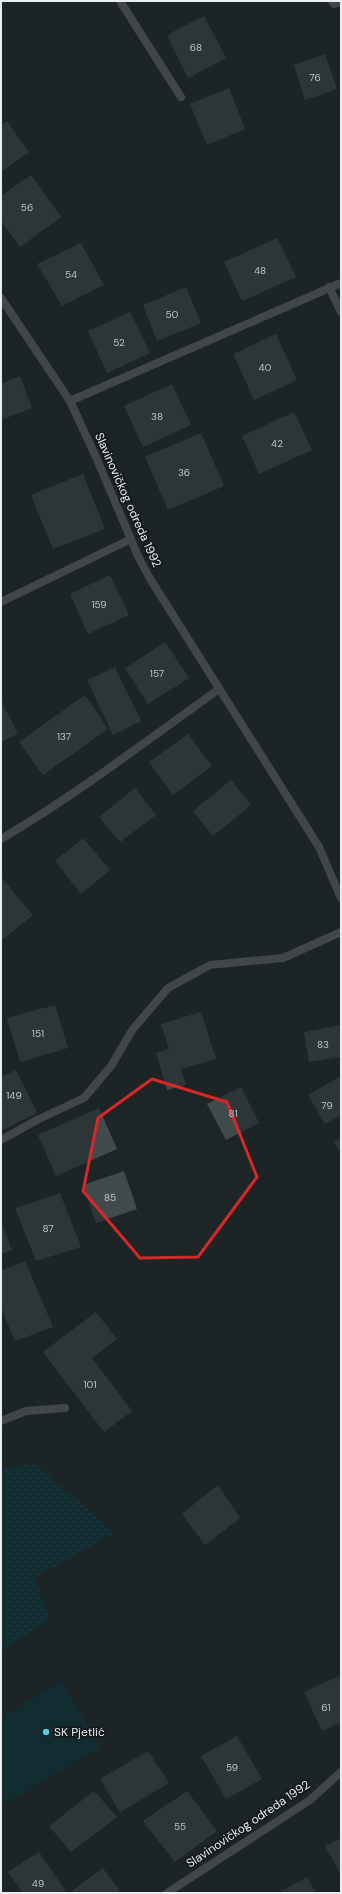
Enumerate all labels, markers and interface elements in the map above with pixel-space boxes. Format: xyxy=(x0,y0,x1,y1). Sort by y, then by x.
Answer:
house number: 68 xyxy=(190,41,202,54)
house number: 76 xyxy=(309,71,321,84)
house number: 56 xyxy=(21,201,33,214)
house number: 48 xyxy=(254,264,266,277)
house number: 54 xyxy=(65,268,77,281)
house number: 50 xyxy=(166,308,179,321)
house number: 52 xyxy=(113,336,125,349)
house number: 40 xyxy=(259,361,272,374)
house number: 38 xyxy=(151,410,163,423)
street label: Slavinovičkog odreda 1992 xyxy=(91,430,165,570)
house number: 42 xyxy=(271,437,283,450)
house number: 36 xyxy=(178,466,190,479)
house number: 159 xyxy=(91,598,107,611)
house number: 157 xyxy=(150,667,164,680)
house number: 137 xyxy=(57,730,71,743)
house number: 151 xyxy=(32,1027,44,1040)
house number: 83 xyxy=(317,1038,329,1051)
house number: 149 xyxy=(6,1089,22,1102)
house number: 79 xyxy=(321,1099,333,1112)
house number: 81 xyxy=(229,1107,238,1120)
house number: 85 xyxy=(104,1191,116,1204)
house number: 87 xyxy=(42,1222,54,1235)
house number: 101 xyxy=(83,1378,97,1391)
house number: 61 xyxy=(321,1701,331,1714)
place label: SK Pjetlić xyxy=(54,1724,105,1740)
marker: SK Pjetlić xyxy=(41,1727,51,1737)
house number: 59 xyxy=(226,1761,238,1774)
street label: Slavinovičkog odreda 1992 xyxy=(183,1777,313,1871)
house number: 55 xyxy=(174,1820,186,1833)
house number: 49 xyxy=(32,1877,44,1890)

